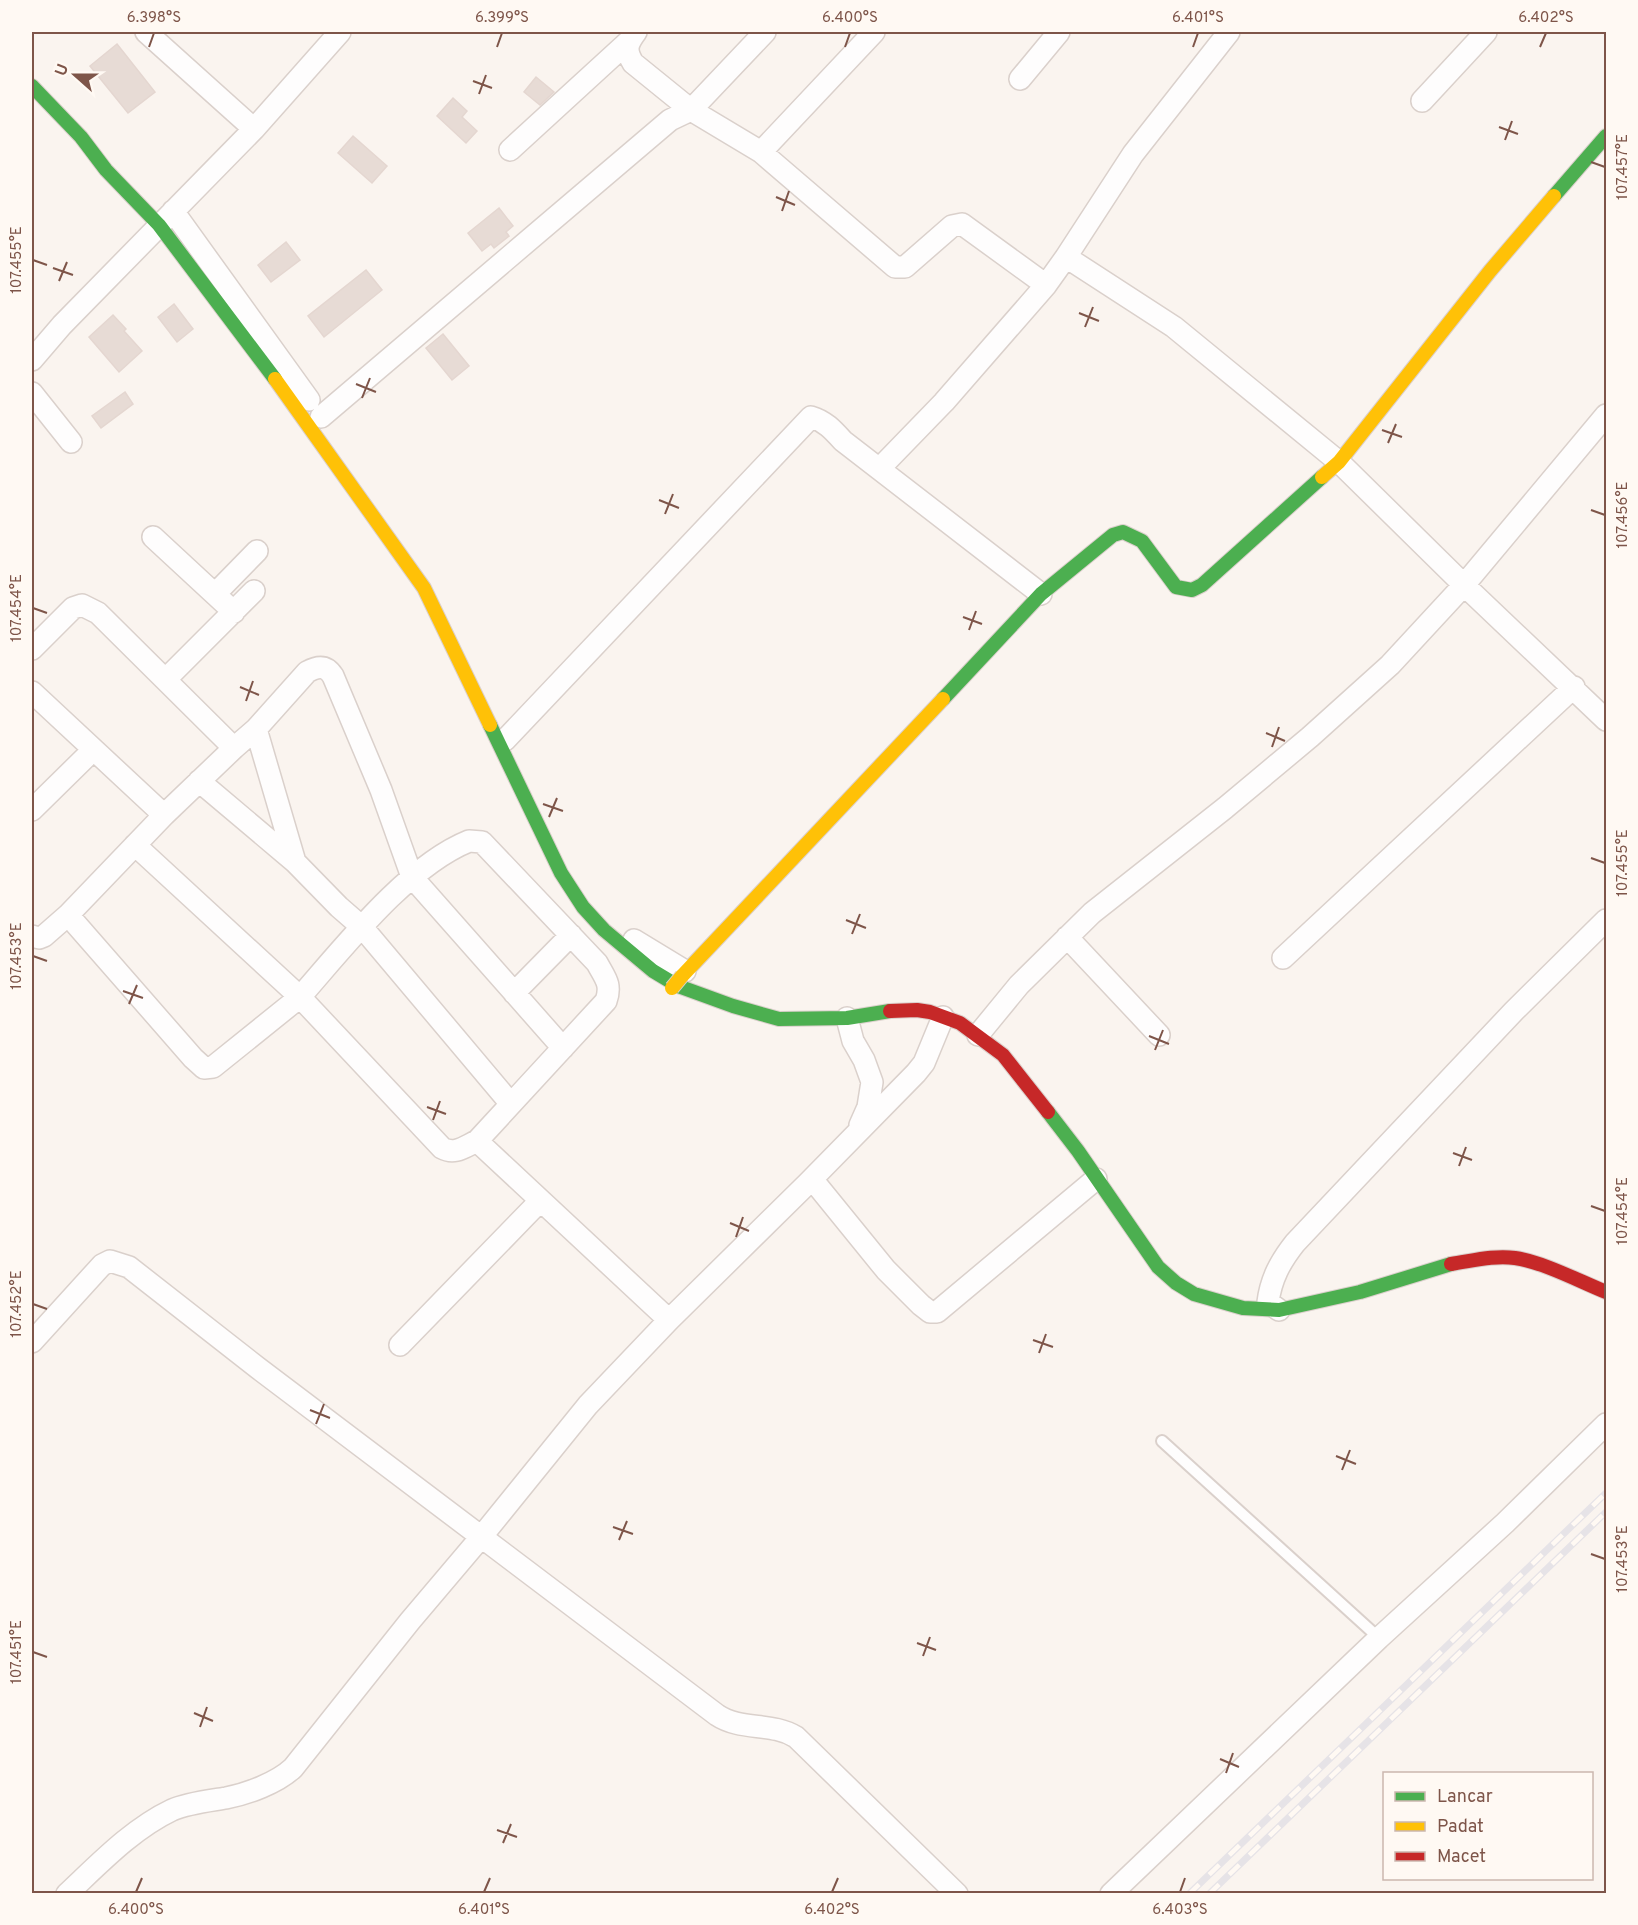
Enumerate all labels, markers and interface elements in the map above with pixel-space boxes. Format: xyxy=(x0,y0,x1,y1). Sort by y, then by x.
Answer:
text: 6.398°S xyxy=(127,9,181,28)
text: 6.399°S xyxy=(475,9,529,28)
text: 6.400°S xyxy=(822,9,878,28)
text: 6.401°S xyxy=(1172,9,1224,28)
text: 6.402°S xyxy=(1518,9,1574,28)
north arrow xyxy=(45,45,105,105)
text: U xyxy=(51,61,74,79)
text: 107.457°E xyxy=(1614,134,1633,200)
text: 107.455°E xyxy=(8,226,27,294)
text: 107.456°E xyxy=(1614,481,1633,549)
text: 107.454°E xyxy=(8,574,27,642)
text: 107.455°E xyxy=(1614,829,1633,897)
text: 107.453°E xyxy=(8,922,27,990)
text: 107.454°E xyxy=(1614,1177,1633,1245)
text: 107.452°E xyxy=(8,1270,27,1338)
text: 107.453°E xyxy=(1614,1525,1633,1593)
text: 107.451°E xyxy=(8,1620,27,1684)
legend xyxy=(1383,1772,1593,1880)
text: Lancar xyxy=(1437,1786,1493,1809)
text: Padat xyxy=(1437,1816,1484,1839)
text: Macet xyxy=(1437,1846,1486,1869)
text: 6.400°S xyxy=(108,1901,164,1920)
text: 6.401°S xyxy=(458,1901,510,1920)
text: 6.402°S xyxy=(804,1901,860,1920)
text: 6.403°S xyxy=(1152,1901,1208,1920)

